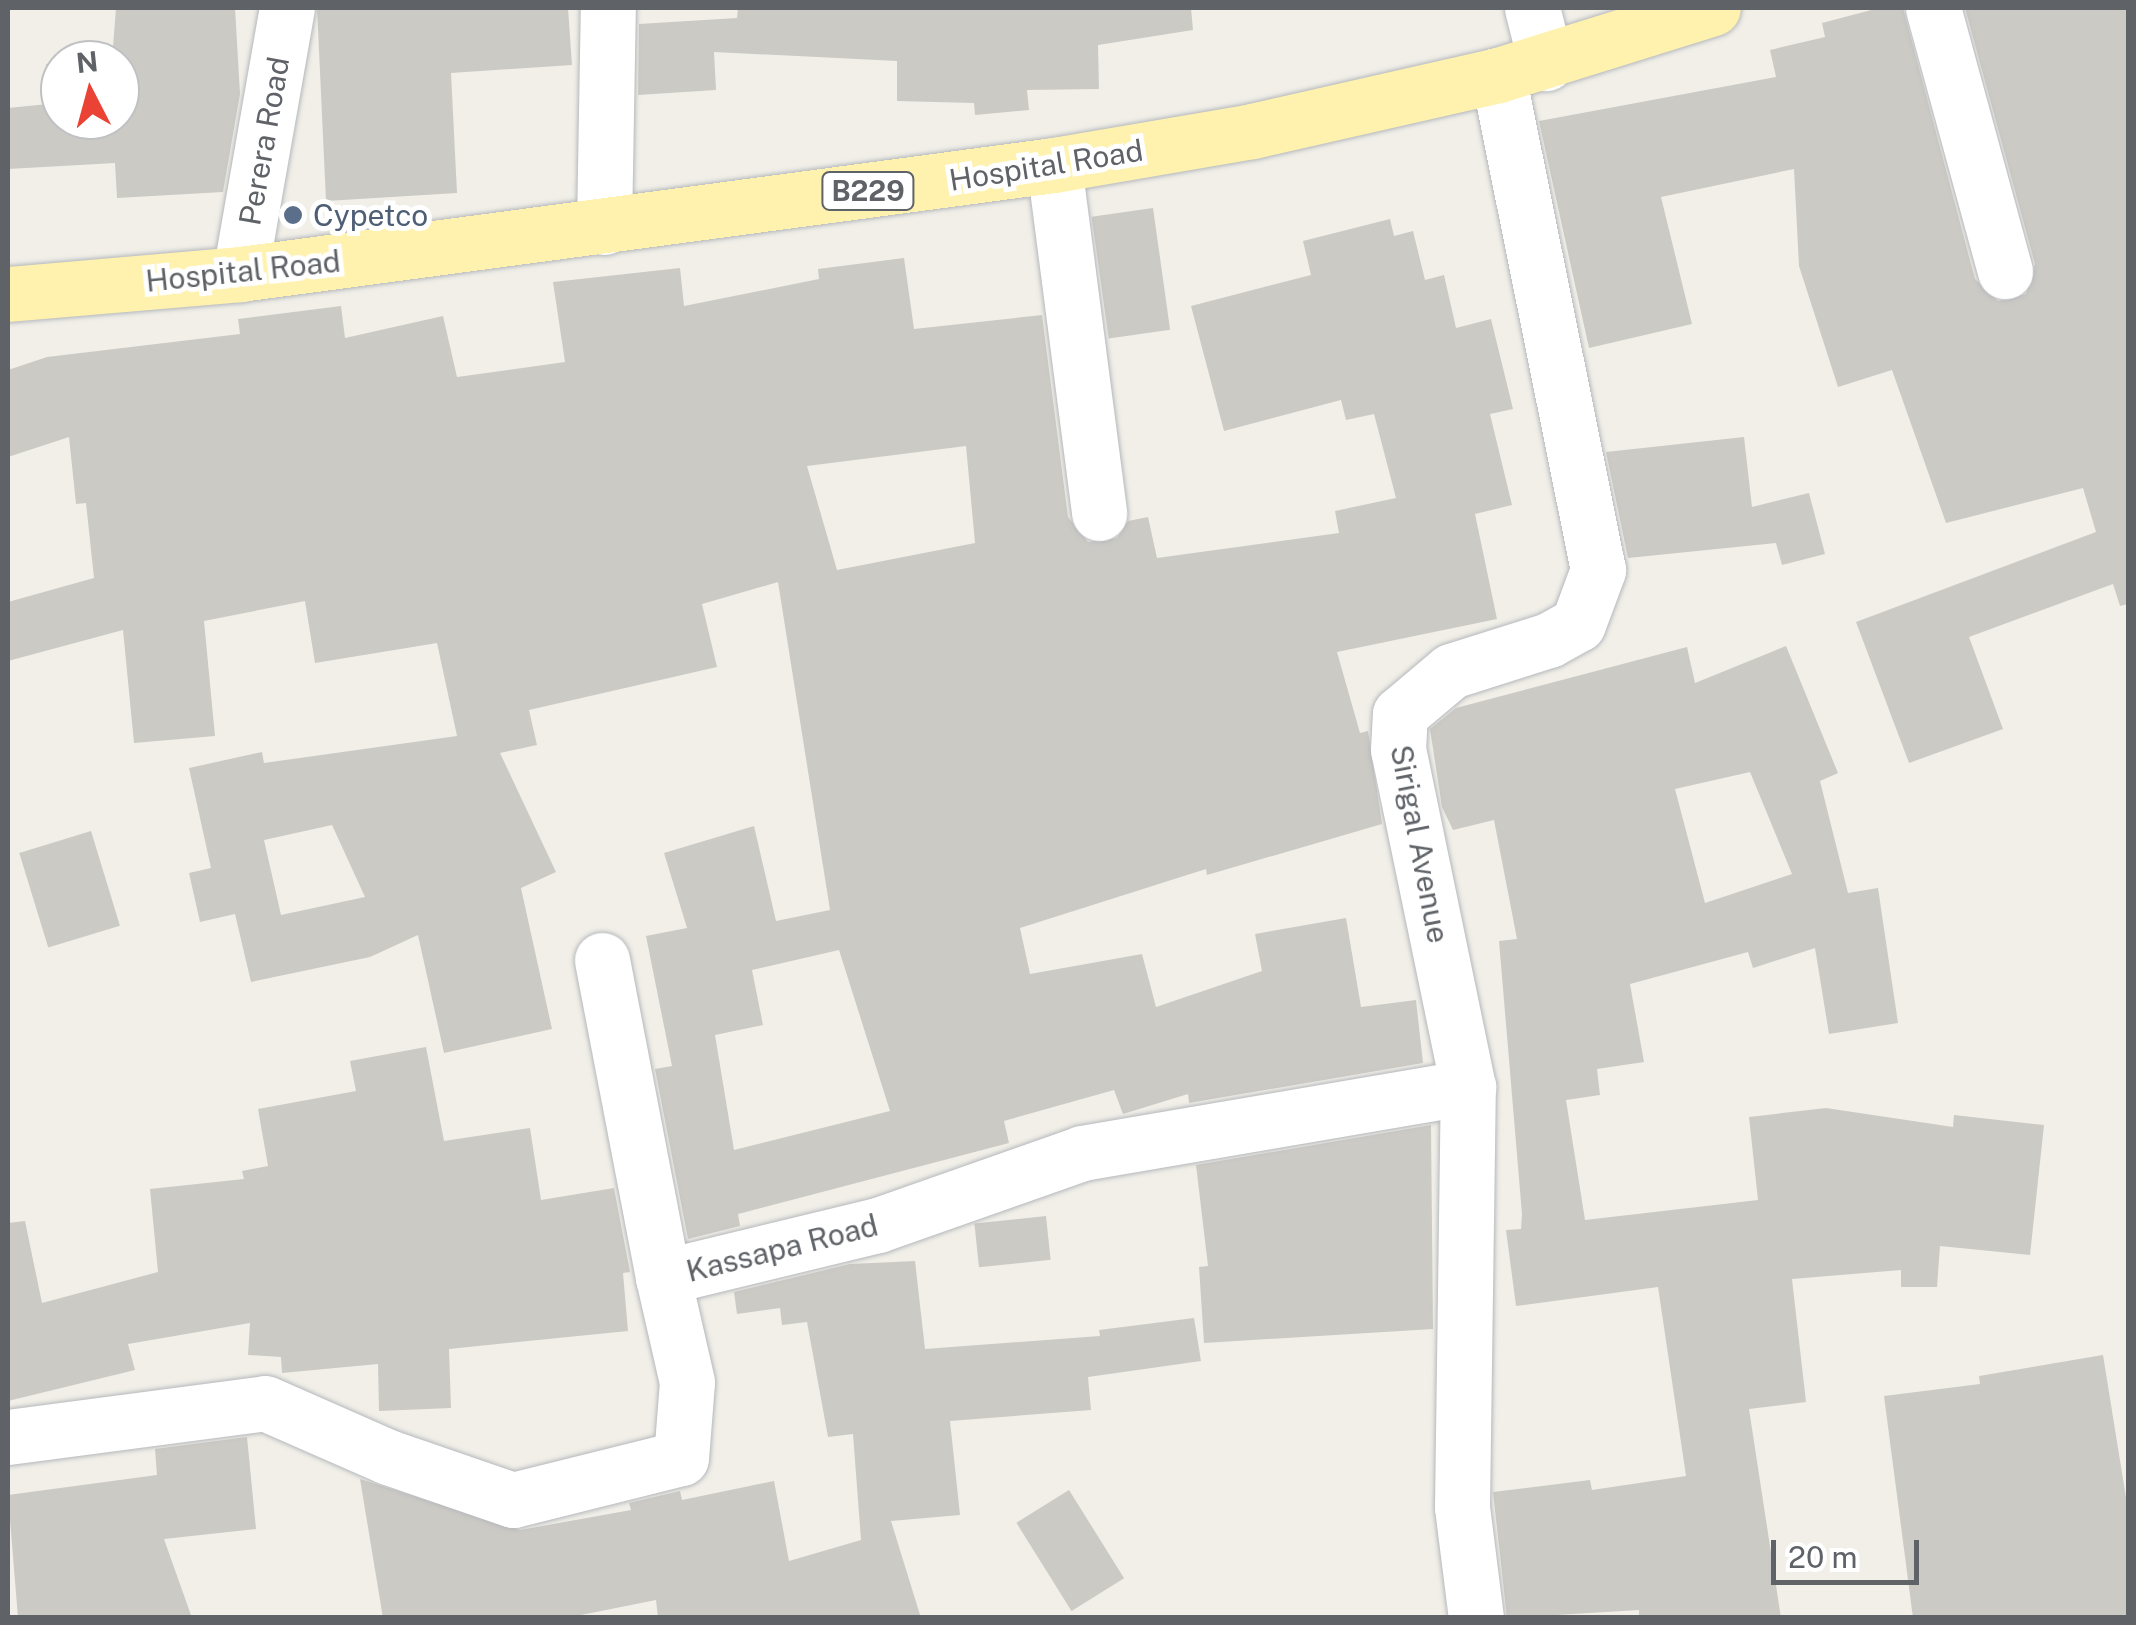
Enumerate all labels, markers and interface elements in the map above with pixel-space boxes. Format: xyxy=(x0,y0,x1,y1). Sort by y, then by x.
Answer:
north arrow xyxy=(40,40,140,140)
text: N xyxy=(74,44,100,79)
street label: Perera Road xyxy=(231,54,297,228)
street label: Hospital Road xyxy=(947,132,1145,198)
road number: B229 xyxy=(820,168,916,214)
place label: Cypetco xyxy=(313,197,428,233)
marker: Cypetco xyxy=(282,204,304,226)
street label: Hospital Road xyxy=(144,243,342,299)
street label: Sirigal Avenue xyxy=(1383,742,1457,946)
street label: Kassapa Road xyxy=(682,1207,882,1289)
scale bar xyxy=(1776,1520,1924,1582)
text: 20 m xyxy=(1788,1539,1857,1575)

